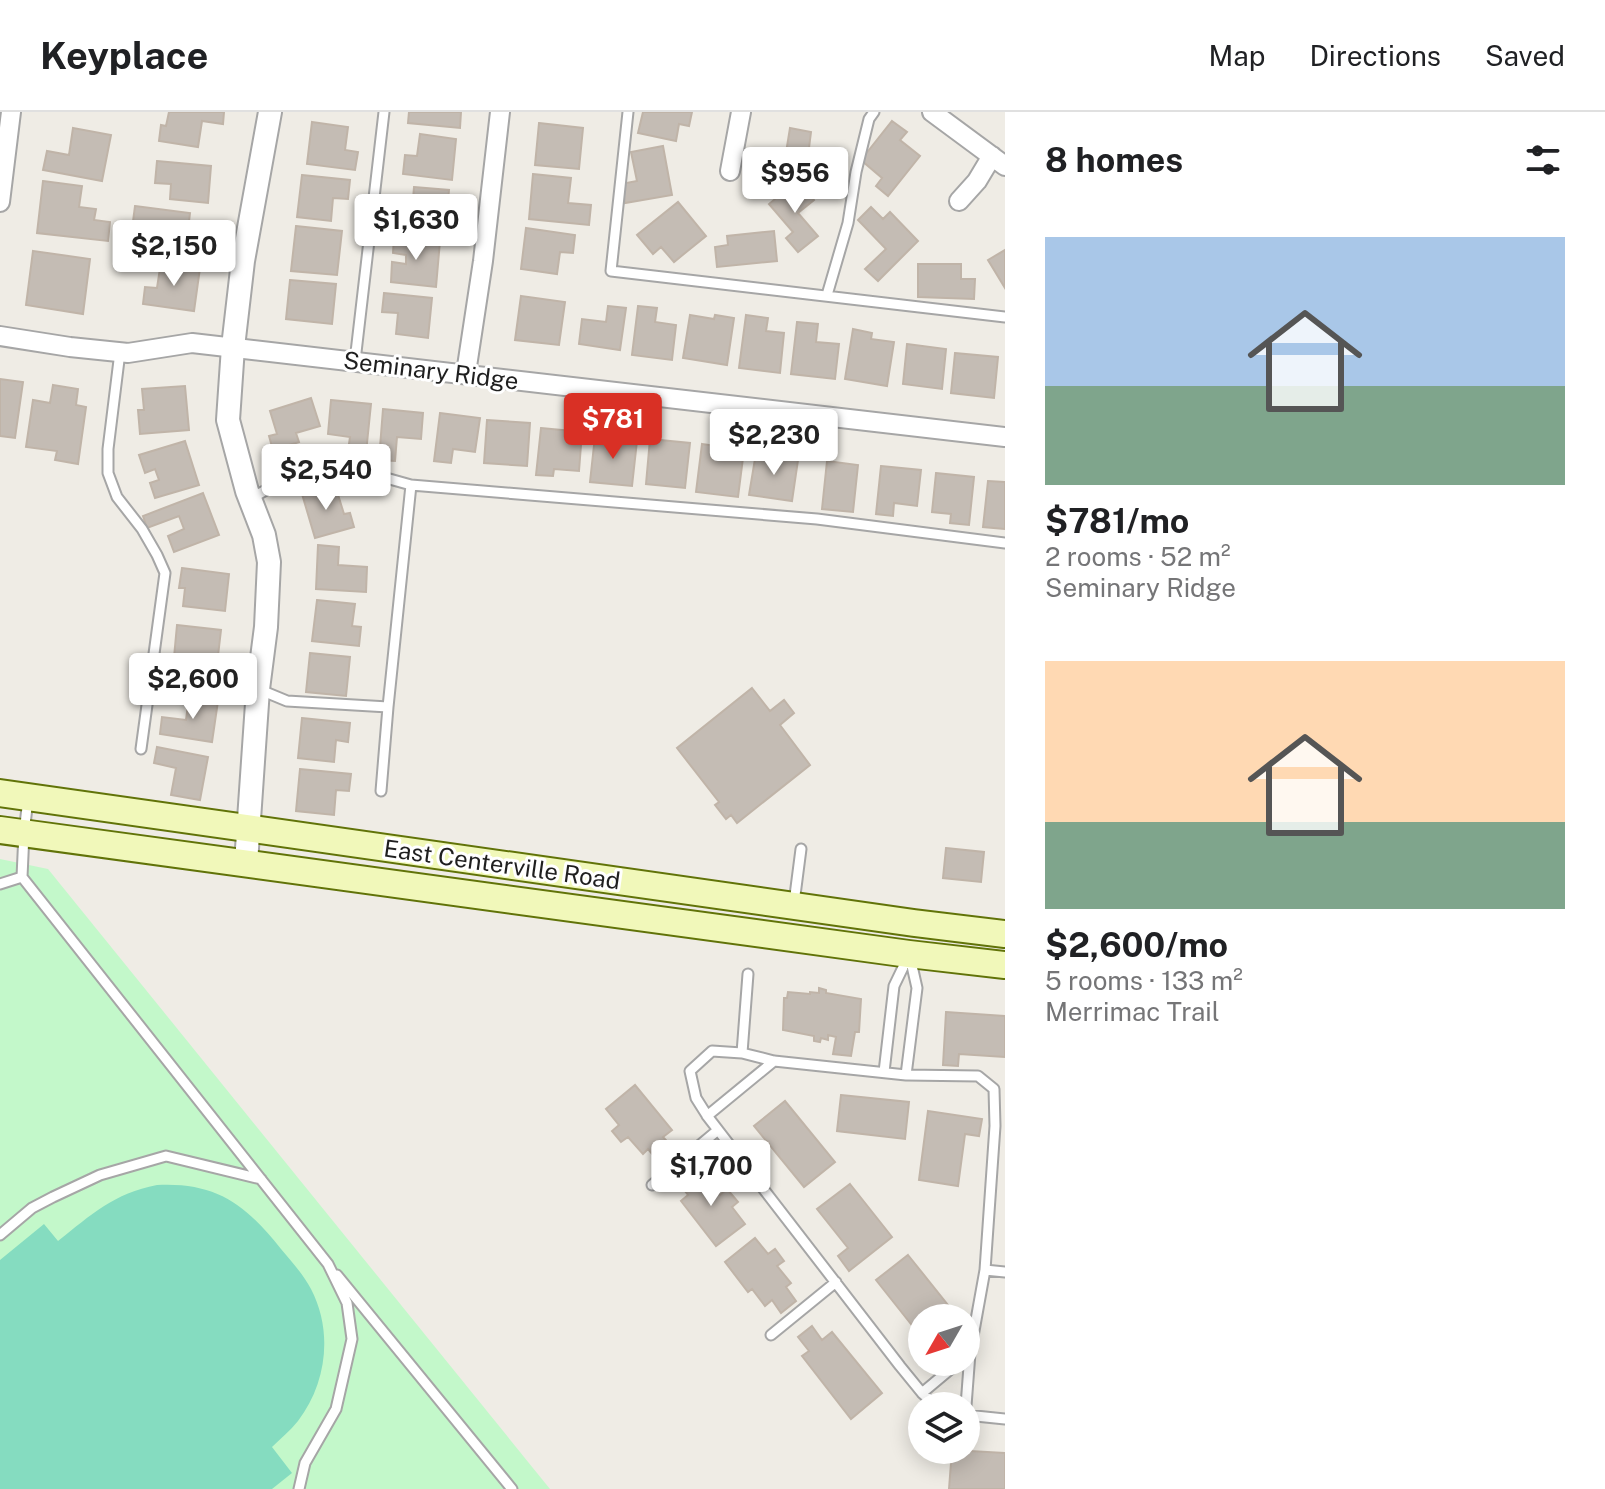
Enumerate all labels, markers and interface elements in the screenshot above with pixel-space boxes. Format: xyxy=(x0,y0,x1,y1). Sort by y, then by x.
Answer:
text: Keyplace xyxy=(40,33,208,78)
text: Map xyxy=(1209,39,1265,72)
text: Directions xyxy=(1309,39,1441,72)
text: Saved xyxy=(1485,39,1565,72)
icon: filters xyxy=(1521,138,1565,182)
text: 8 homes xyxy=(1045,140,1183,180)
pin: $956 xyxy=(748,147,842,215)
text: $956 xyxy=(760,157,830,188)
pin: $1,630 xyxy=(351,194,481,262)
text: $1,630 xyxy=(372,204,460,235)
pin: $2,150 xyxy=(109,220,239,288)
text: $2,150 xyxy=(131,230,217,261)
icon: home xyxy=(1233,289,1377,433)
street label: Seminary Ridge xyxy=(342,345,520,395)
pin: $781 xyxy=(566,393,660,461)
text: $781 xyxy=(582,403,644,434)
pin: $2,230 xyxy=(709,409,839,477)
text: $2,230 xyxy=(728,419,820,450)
pin: $2,540 xyxy=(261,444,391,512)
text: $2,540 xyxy=(280,454,372,485)
text: $781/mo xyxy=(1045,501,1189,541)
text: 2 rooms · 52 m² xyxy=(1045,541,1231,572)
text: Seminary Ridge xyxy=(1045,572,1236,603)
pin: $2,600 xyxy=(128,653,258,721)
text: $2,600 xyxy=(147,663,239,694)
icon: home xyxy=(1233,713,1377,857)
street label: East Centerville Road xyxy=(382,834,622,894)
text: $2,600/mo xyxy=(1045,925,1228,965)
text: 5 rooms · 133 m² xyxy=(1045,965,1243,996)
text: Merrimac Trail xyxy=(1045,996,1220,1027)
pin: $1,700 xyxy=(646,1140,776,1208)
text: $1,700 xyxy=(669,1150,753,1181)
north arrow xyxy=(908,1304,980,1376)
map controls xyxy=(908,1304,980,1464)
button: layers xyxy=(908,1392,980,1464)

